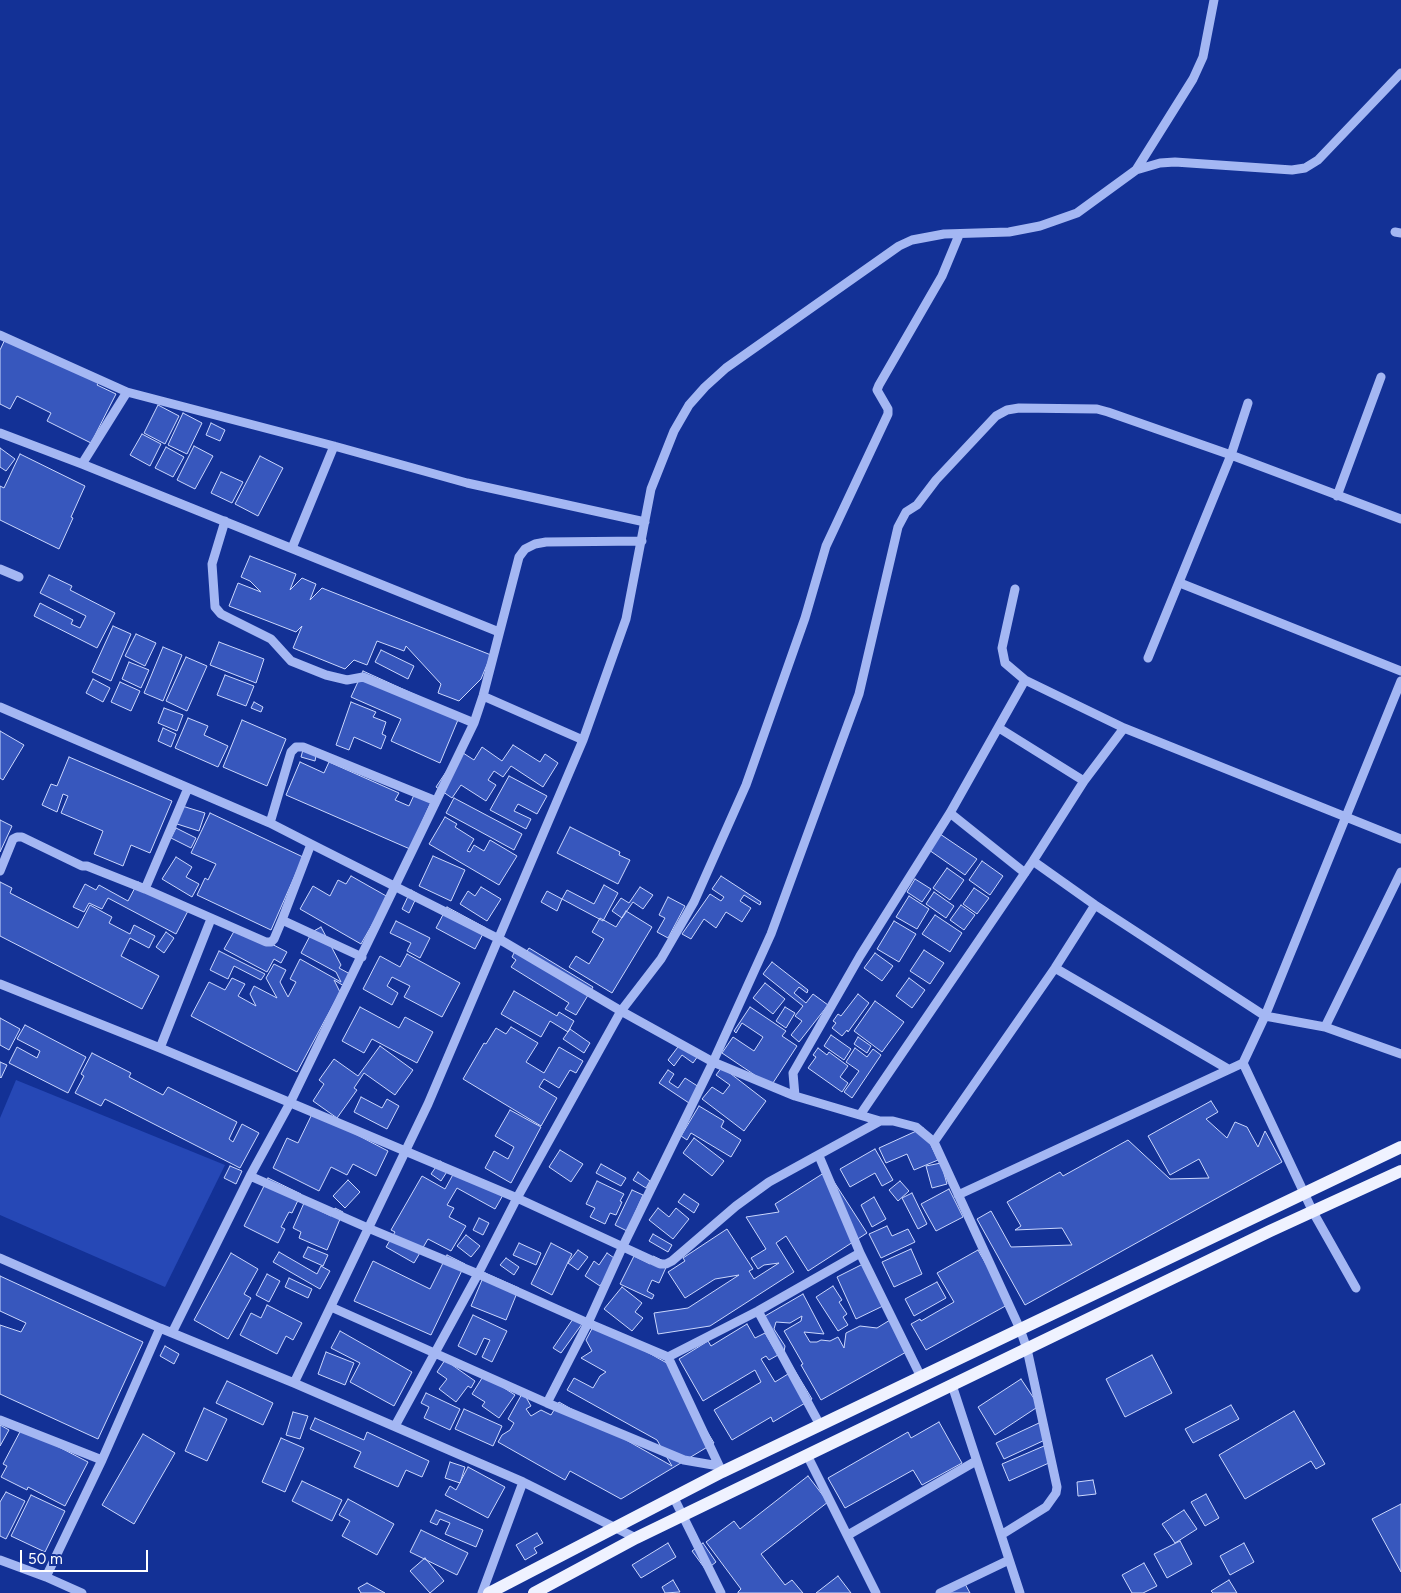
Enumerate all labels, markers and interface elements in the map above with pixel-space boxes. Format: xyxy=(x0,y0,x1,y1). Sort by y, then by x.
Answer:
scale bar xyxy=(22,1540,150,1572)
text: 50 m xyxy=(28,1550,63,1568)

